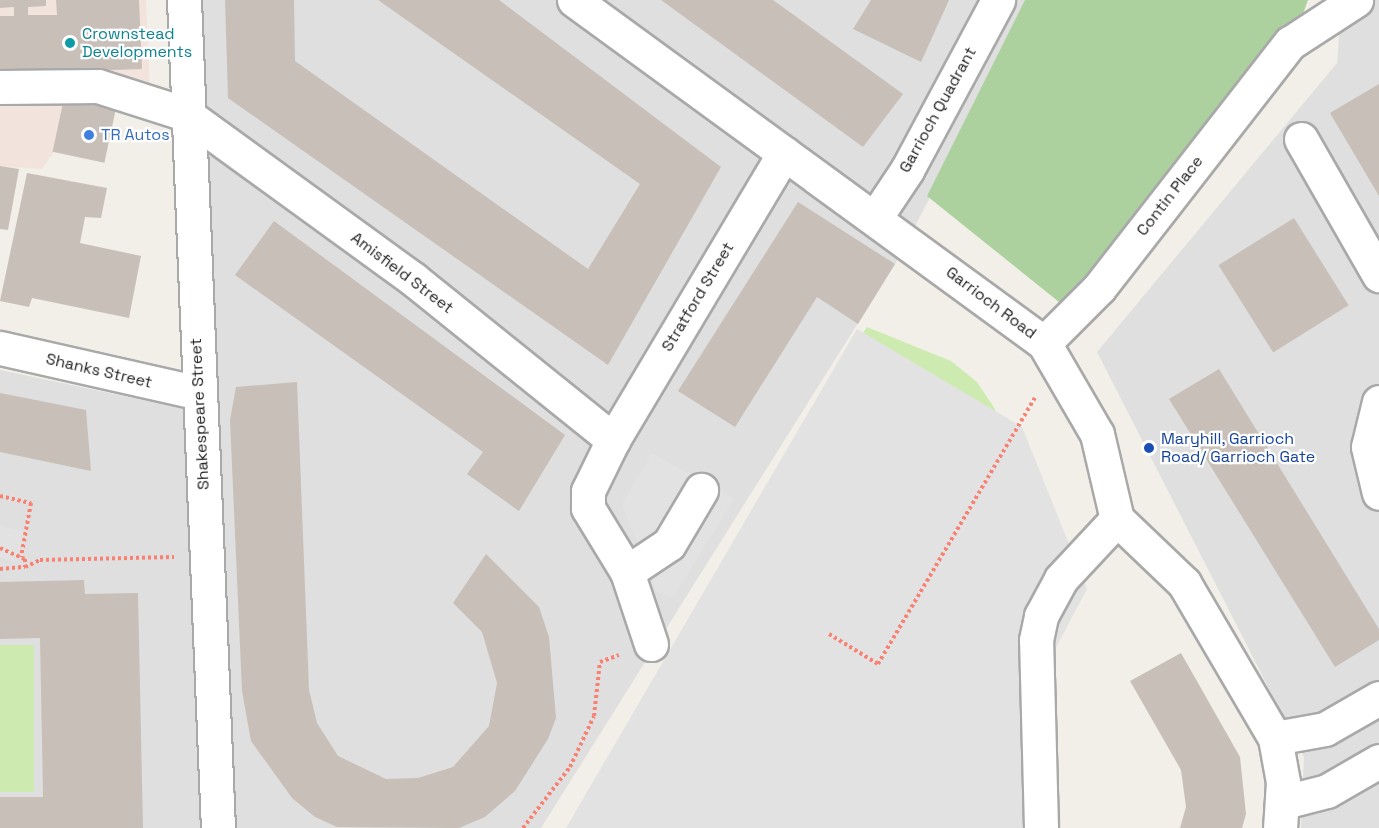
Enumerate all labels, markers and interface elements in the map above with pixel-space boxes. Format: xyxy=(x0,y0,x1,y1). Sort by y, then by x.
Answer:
place label: Crownstead Developments xyxy=(82,24,192,62)
marker: Crownstead Developments xyxy=(63,36,77,50)
street label: Garrioch Quadrant xyxy=(895,44,981,176)
place label: TR Autos xyxy=(101,125,170,145)
marker: TR Autos xyxy=(82,128,96,142)
street label: Contin Place xyxy=(1133,152,1207,240)
street label: Amisfield Street xyxy=(347,228,457,318)
street label: Stratford Street xyxy=(658,239,738,355)
street label: Garrioch Road xyxy=(942,263,1040,343)
street label: Shakespeare Street xyxy=(186,338,214,490)
street label: Shanks Street xyxy=(44,349,154,393)
place label: Maryhill, Garrioch Road/ Garrioch Gate xyxy=(1161,429,1315,467)
marker: Maryhill, Garrioch Road/ Garrioch Gate xyxy=(1142,441,1156,455)

